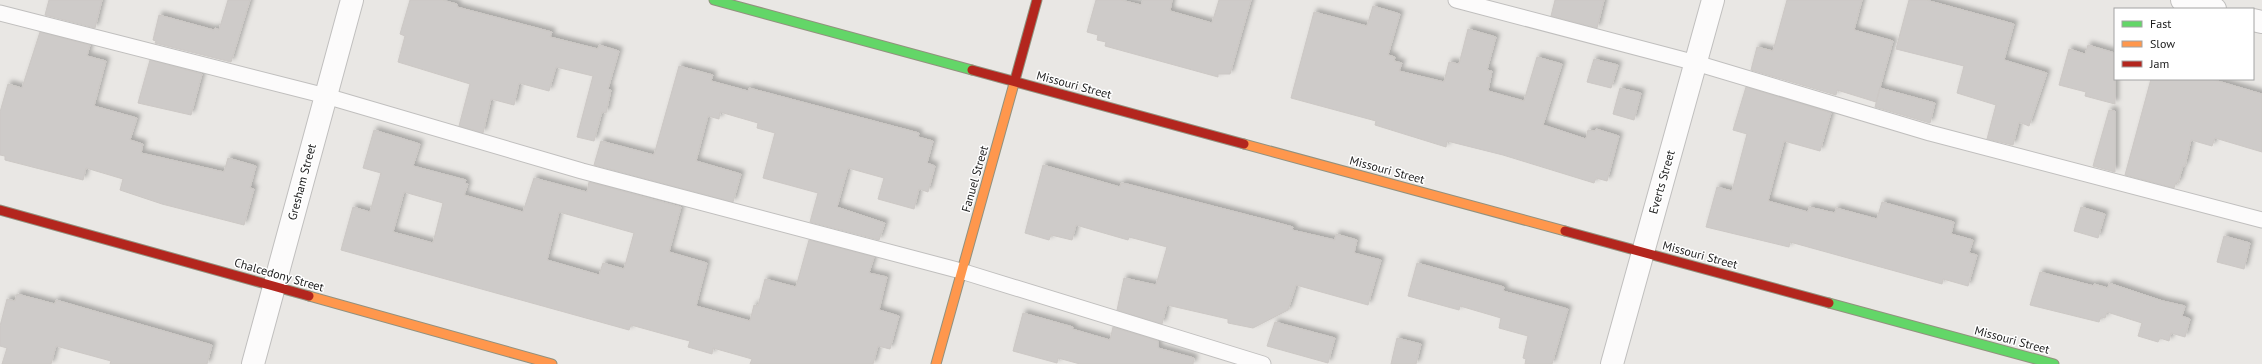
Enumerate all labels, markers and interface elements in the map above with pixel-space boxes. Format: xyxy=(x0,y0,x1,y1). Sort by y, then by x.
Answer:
legend xyxy=(2114,8,2254,80)
text: Fast xyxy=(2150,16,2171,31)
text: Slow xyxy=(2150,36,2175,51)
text: Jam xyxy=(2149,56,2169,71)
street label: Missouri Street xyxy=(1035,67,1113,102)
street label: Gresham Street xyxy=(284,142,319,222)
street label: Fanuel Street xyxy=(958,144,991,214)
street label: Everts Street xyxy=(1645,148,1678,215)
street label: Missouri Street xyxy=(1348,152,1426,187)
street label: Missouri Street xyxy=(1661,237,1739,272)
street label: Chalcedony Street xyxy=(233,255,326,294)
street label: Missouri Street xyxy=(1973,322,2051,357)

